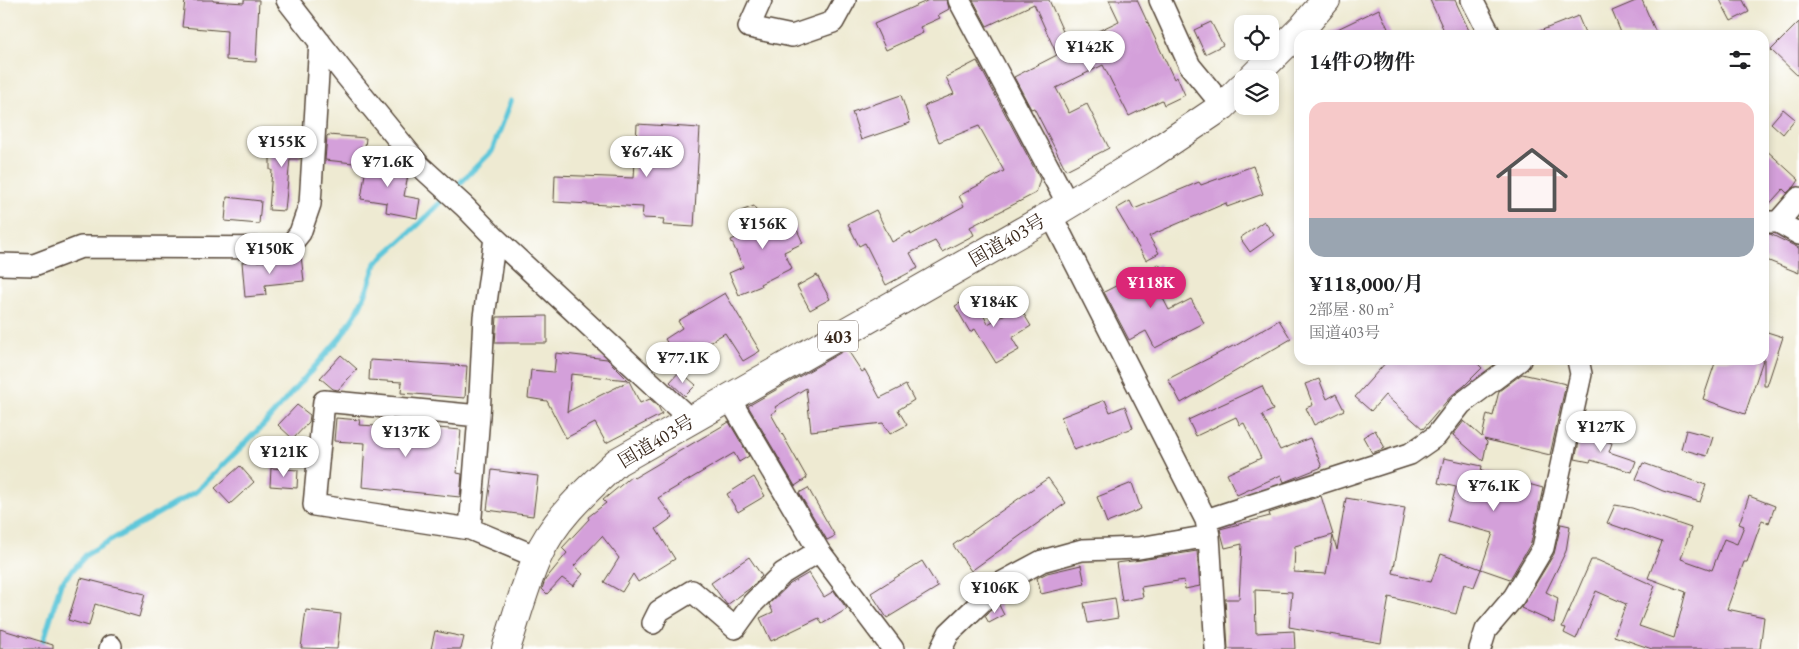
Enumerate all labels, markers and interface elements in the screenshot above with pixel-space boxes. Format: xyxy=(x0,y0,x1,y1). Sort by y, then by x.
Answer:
map controls xyxy=(1234,15,1279,115)
button: locate xyxy=(1234,15,1279,60)
pin: ¥142K xyxy=(1055,30,1125,73)
text: ¥142K xyxy=(1066,36,1114,57)
icon: filters xyxy=(1726,46,1754,74)
text: 14件の物件 xyxy=(1309,48,1415,75)
button: layers xyxy=(1234,70,1279,115)
pin: ¥155K xyxy=(247,126,317,168)
text: ¥155K xyxy=(258,131,306,152)
icon: home xyxy=(1487,135,1577,225)
pin: ¥67.4K xyxy=(606,136,688,178)
text: ¥67.4K xyxy=(621,141,673,162)
pin: ¥71.6K xyxy=(347,146,429,188)
text: ¥71.6K xyxy=(362,151,414,172)
pin: ¥156K xyxy=(728,208,798,250)
street label: 国道403号 xyxy=(964,208,1050,272)
text: ¥156K xyxy=(739,213,787,234)
pin: ¥150K xyxy=(235,232,305,275)
text: ¥150K xyxy=(246,238,294,259)
pin: ¥118K xyxy=(1116,266,1186,309)
text: ¥118,000/月 xyxy=(1309,270,1424,297)
text: ¥118K xyxy=(1127,272,1175,293)
pin: ¥184K xyxy=(959,286,1029,328)
text: ¥184K xyxy=(970,291,1018,312)
text: 2部屋 · 80 m² xyxy=(1309,299,1394,320)
road number: 403 xyxy=(818,321,858,352)
text: 国道403号 xyxy=(1309,322,1380,343)
pin: ¥77.1K xyxy=(642,342,724,384)
text: ¥77.1K xyxy=(657,347,709,368)
street label: 国道403号 xyxy=(613,409,699,473)
pin: ¥127K xyxy=(1566,410,1636,453)
pin: ¥137K xyxy=(371,416,441,458)
text: ¥127K xyxy=(1577,416,1625,437)
text: ¥137K xyxy=(382,421,430,442)
pin: ¥121K xyxy=(249,436,319,478)
text: ¥121K xyxy=(260,441,308,462)
pin: ¥76.1K xyxy=(1453,470,1535,512)
text: ¥76.1K xyxy=(1468,475,1520,496)
pin: ¥106K xyxy=(960,572,1030,614)
text: ¥106K xyxy=(971,577,1019,598)

